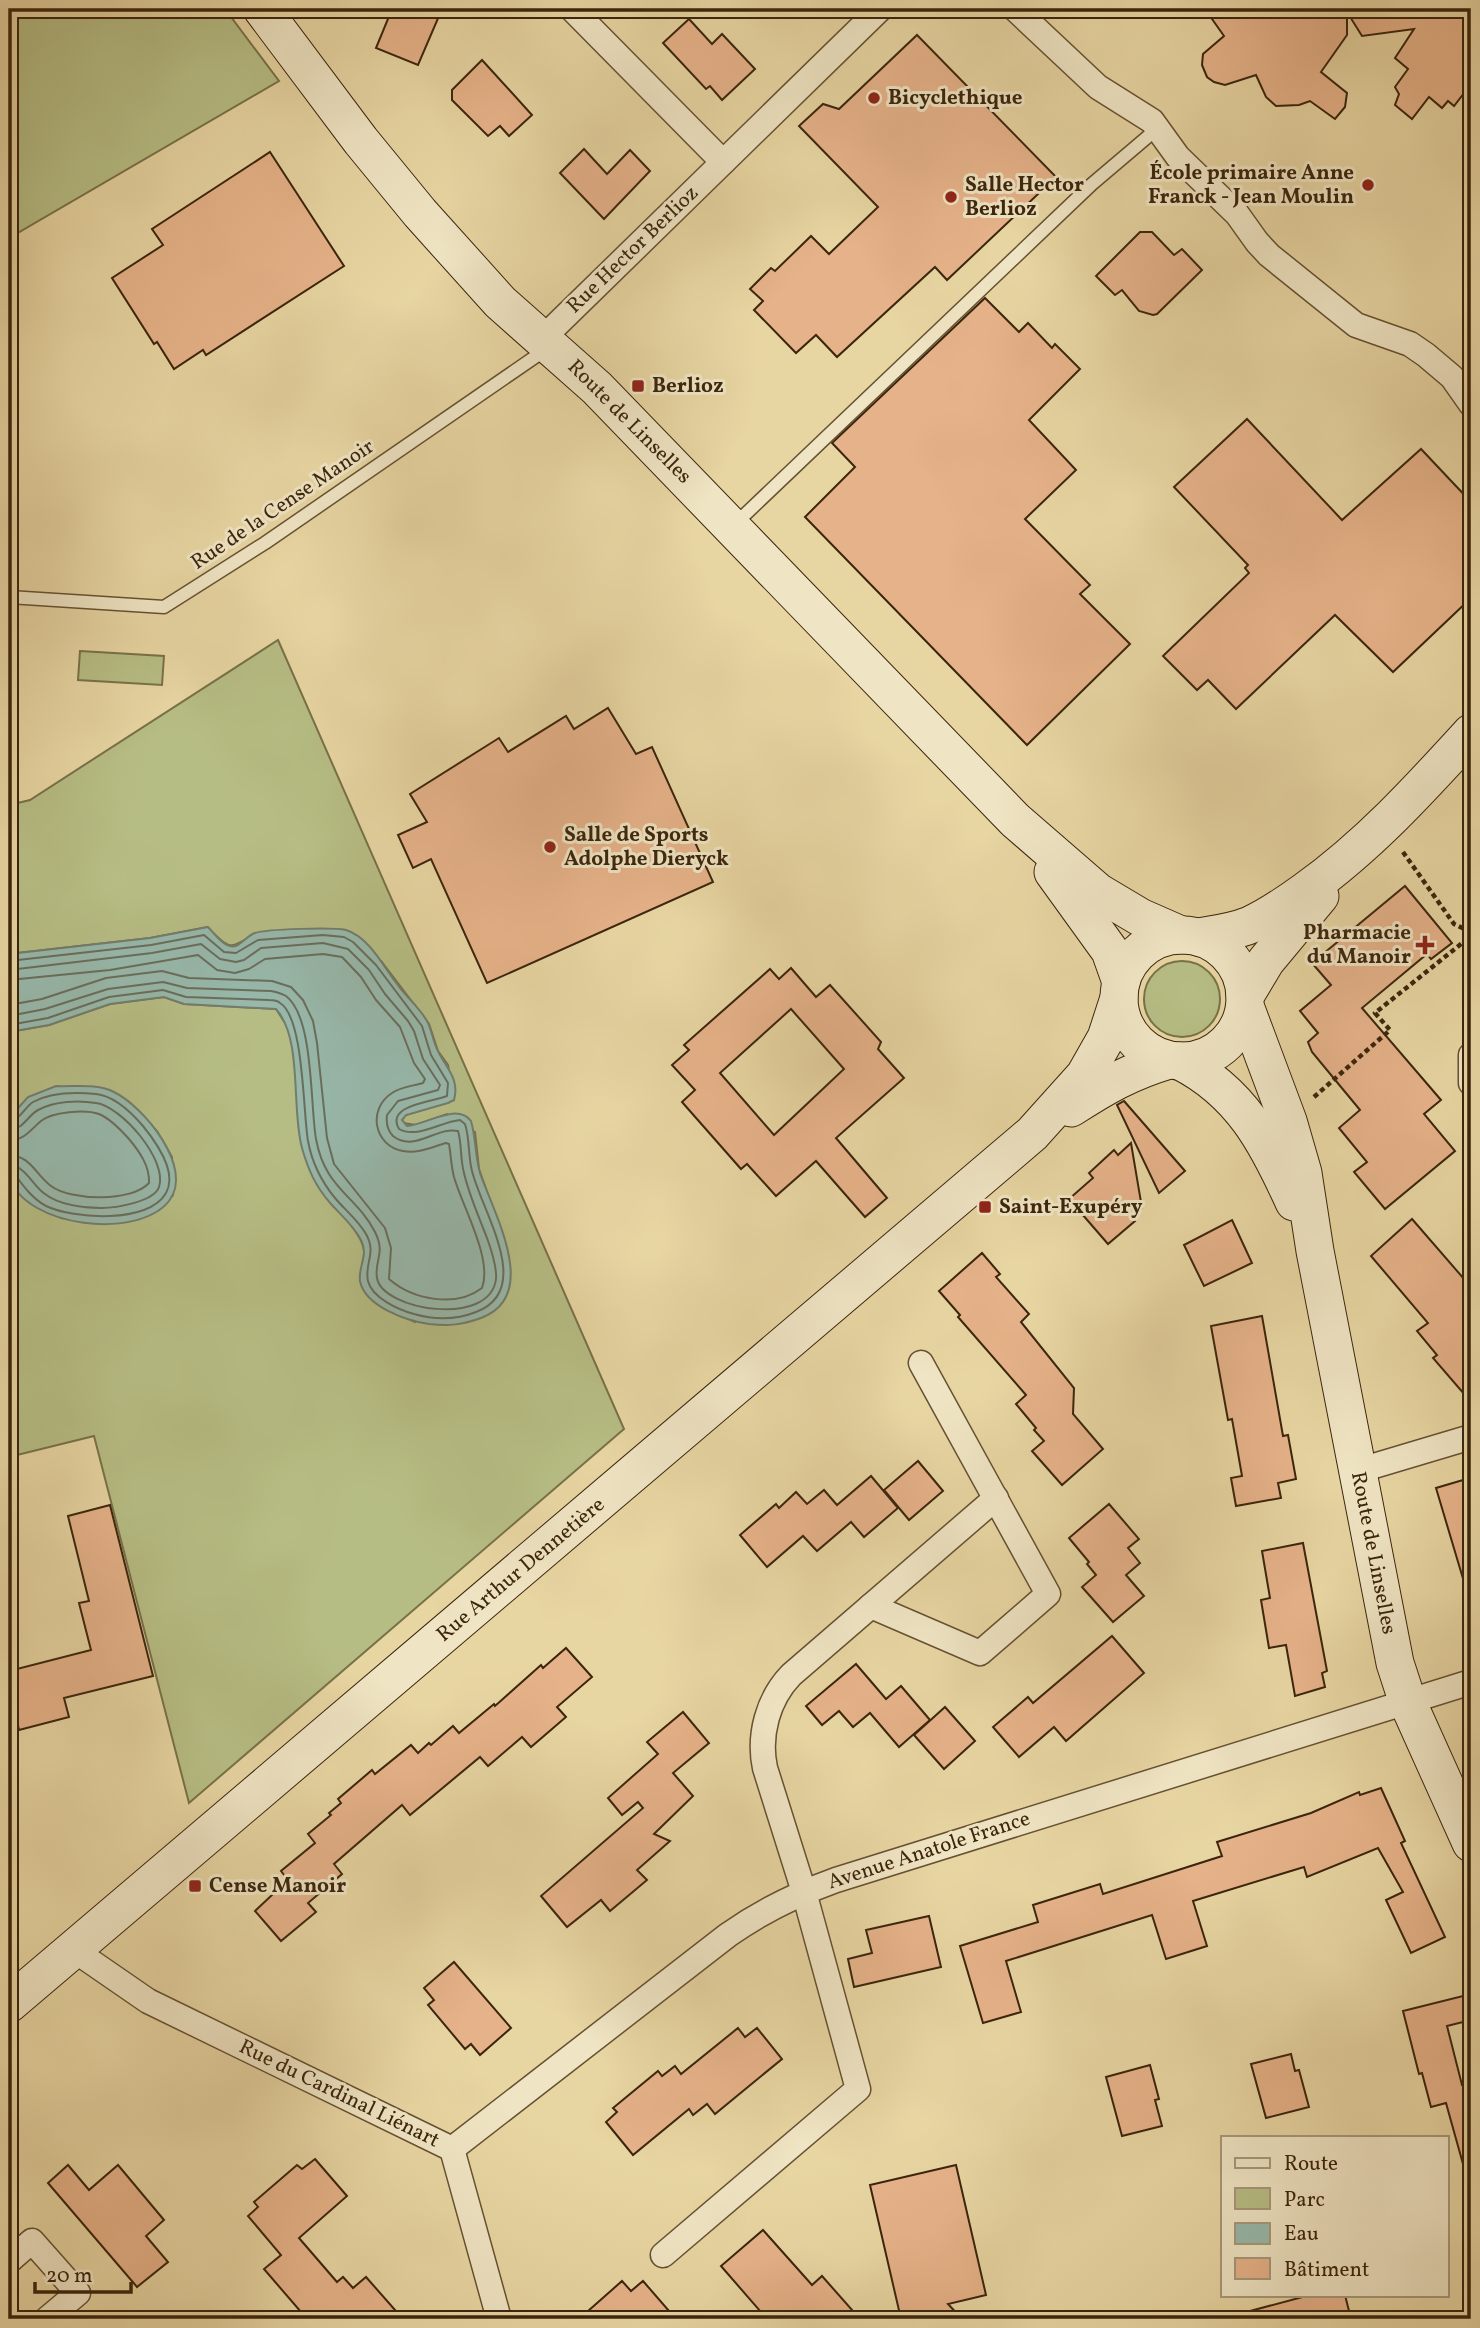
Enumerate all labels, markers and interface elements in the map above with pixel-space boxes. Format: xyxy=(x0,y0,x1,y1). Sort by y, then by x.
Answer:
place label: Bicyclethique xyxy=(888,84,1023,113)
marker: Bicyclethique xyxy=(866,90,882,106)
place label: École primaire Anne Franck - Jean Moulin xyxy=(1148,159,1354,212)
place label: Salle Hector Berlioz xyxy=(965,171,1084,224)
marker: École primaire Anne Franck - Jean Moulin xyxy=(1360,177,1376,193)
street label: Rue Hector Berlioz xyxy=(561,179,705,321)
marker: Salle Hector Berlioz xyxy=(943,189,959,205)
street label: Route de Linselles xyxy=(560,353,698,491)
place label: Berlioz xyxy=(652,372,724,401)
marker: Berlioz xyxy=(630,378,646,394)
street label: Rue de la Cense Manoir xyxy=(186,433,381,577)
place label: Salle de Sports Adolphe Dieryck xyxy=(564,821,729,874)
marker: Salle de Sports Adolphe Dieryck xyxy=(542,839,558,855)
place label: Pharmacie du Manoir xyxy=(1303,919,1411,972)
marker: Pharmacie du Manoir xyxy=(1417,937,1433,953)
place label: Saint-Exupéry xyxy=(999,1193,1143,1222)
marker: Saint-Exupéry xyxy=(977,1199,993,1215)
street label: Route de Linselles xyxy=(1343,1469,1403,1637)
street label: Rue Arthur Dennetière xyxy=(431,1491,611,1649)
street label: Avenue Anatole France xyxy=(824,1805,1034,1897)
place label: Cense Manoir xyxy=(209,1872,346,1901)
marker: Cense Manoir xyxy=(187,1878,203,1894)
street label: Rue du Cardinal Liénart xyxy=(234,2033,444,2155)
legend xyxy=(1221,2136,1448,2296)
text: Route xyxy=(1284,2150,1338,2179)
text: Parc xyxy=(1284,2186,1325,2215)
text: Eau xyxy=(1284,2220,1319,2249)
scale bar xyxy=(35,2251,131,2295)
text: Bâtiment xyxy=(1284,2256,1369,2285)
text: 20 m xyxy=(46,2262,92,2291)

